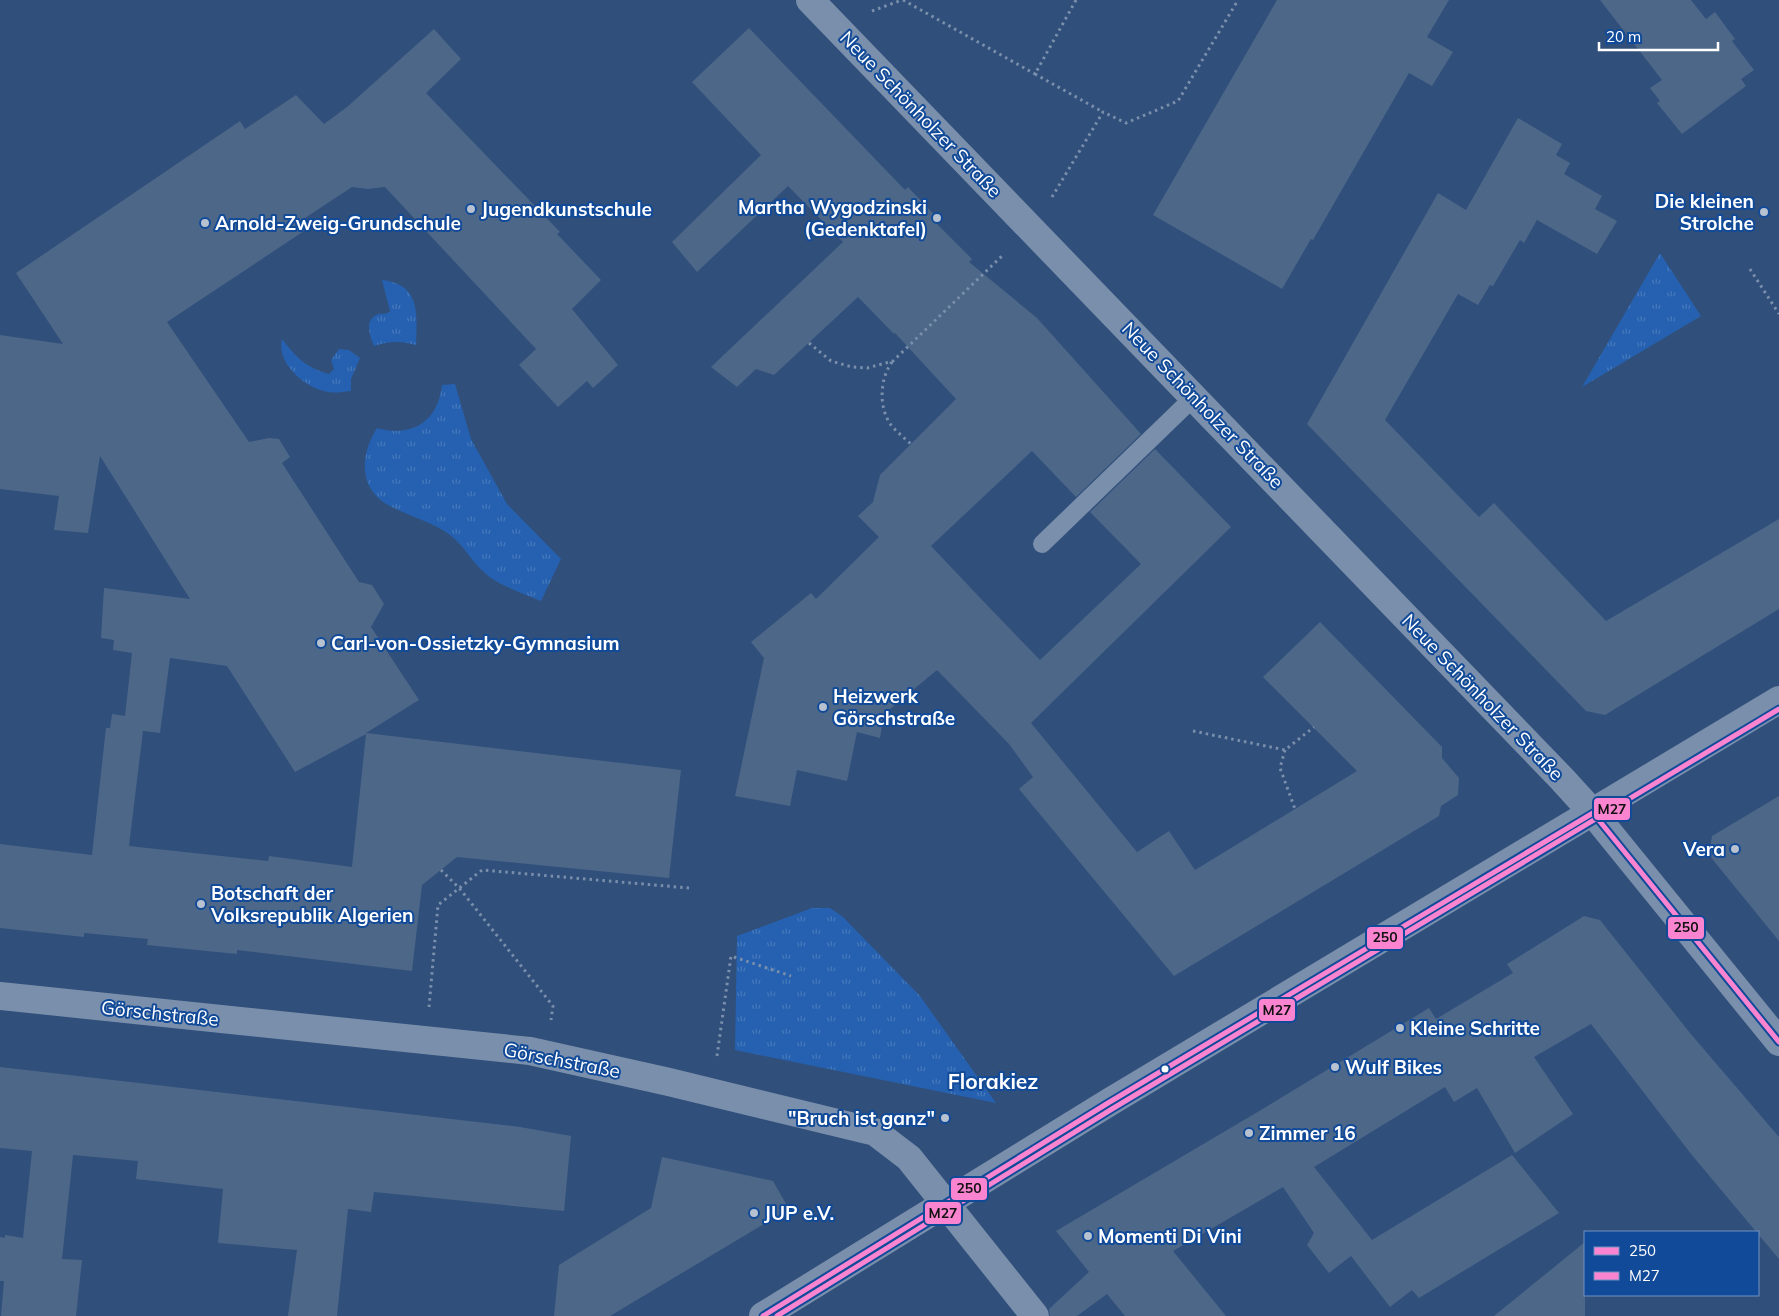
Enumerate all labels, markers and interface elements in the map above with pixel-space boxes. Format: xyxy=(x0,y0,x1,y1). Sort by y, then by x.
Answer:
scale bar xyxy=(1599,20,1718,52)
street label: Neue Schönholzer Straße xyxy=(835,26,1007,202)
text: 20 m xyxy=(1606,27,1641,46)
place label: Die kleinen Strolche xyxy=(1655,189,1754,235)
place label: Martha Wygodzinski (Gedenktafel) xyxy=(738,195,927,241)
place label: Jugendkunstschule xyxy=(481,197,652,221)
marker: Jugendkunstschule xyxy=(465,203,477,215)
marker: Die kleinen Strolche xyxy=(1758,206,1770,218)
place label: Arnold-Zweig-Grundschule xyxy=(215,211,461,235)
marker: Martha Wygodzinski (Gedenktafel) xyxy=(931,212,943,224)
marker: Arnold-Zweig-Grundschule xyxy=(199,217,211,229)
street label: Neue Schönholzer Straße xyxy=(1117,317,1289,493)
street label: Neue Schönholzer Straße xyxy=(1397,609,1569,785)
place label: Carl-von-Ossietzky-Gymnasium xyxy=(331,631,620,655)
marker: Carl-von-Ossietzky-Gymnasium xyxy=(315,637,327,649)
place label: Heizwerk Görschstraße xyxy=(833,684,955,730)
marker: Heizwerk Görschstraße xyxy=(817,701,829,713)
line badge: M27 xyxy=(1593,797,1631,821)
text: M27 xyxy=(1598,800,1626,818)
place label: Vera xyxy=(1682,837,1725,861)
marker: Vera xyxy=(1729,843,1741,855)
place label: Botschaft der Volksrepublik Algerien xyxy=(210,881,414,927)
marker: Botschaft der Volksrepublik Algerien xyxy=(195,898,207,910)
line badge: 250 xyxy=(1667,916,1705,940)
text: 250 xyxy=(1673,918,1699,936)
line badge: 250 xyxy=(1366,926,1404,950)
text: 250 xyxy=(1372,928,1398,946)
street label: Görschstraße xyxy=(100,995,220,1031)
line badge: M27 xyxy=(1258,998,1296,1022)
text: M27 xyxy=(1263,1001,1291,1019)
place label: Kleine Schritte xyxy=(1410,1016,1540,1040)
marker: Kleine Schritte xyxy=(1394,1022,1406,1034)
street label: Görschstraße xyxy=(502,1037,622,1083)
place label: Wulf Bikes xyxy=(1345,1055,1442,1079)
marker: Wulf Bikes xyxy=(1329,1061,1341,1073)
unlabelled marker xyxy=(1160,1064,1170,1074)
district label: Florakiez xyxy=(948,1068,1038,1094)
place label: "Bruch ist ganz" xyxy=(788,1106,935,1130)
marker: "Bruch ist ganz" xyxy=(939,1112,951,1124)
place label: Zimmer 16 xyxy=(1259,1121,1356,1145)
marker: Zimmer 16 xyxy=(1243,1127,1255,1139)
line badge: 250 xyxy=(950,1177,988,1201)
text: 250 xyxy=(956,1179,982,1197)
place label: JUP e.V. xyxy=(764,1201,834,1225)
line badge: M27 xyxy=(924,1201,962,1225)
text: M27 xyxy=(929,1204,957,1222)
marker: JUP e.V. xyxy=(748,1207,760,1219)
place label: Momenti Di Vini xyxy=(1098,1224,1242,1248)
marker: Momenti Di Vini xyxy=(1082,1230,1094,1242)
legend xyxy=(1584,1231,1759,1296)
text: 250 xyxy=(1629,1241,1656,1260)
text: M27 xyxy=(1629,1266,1660,1285)

